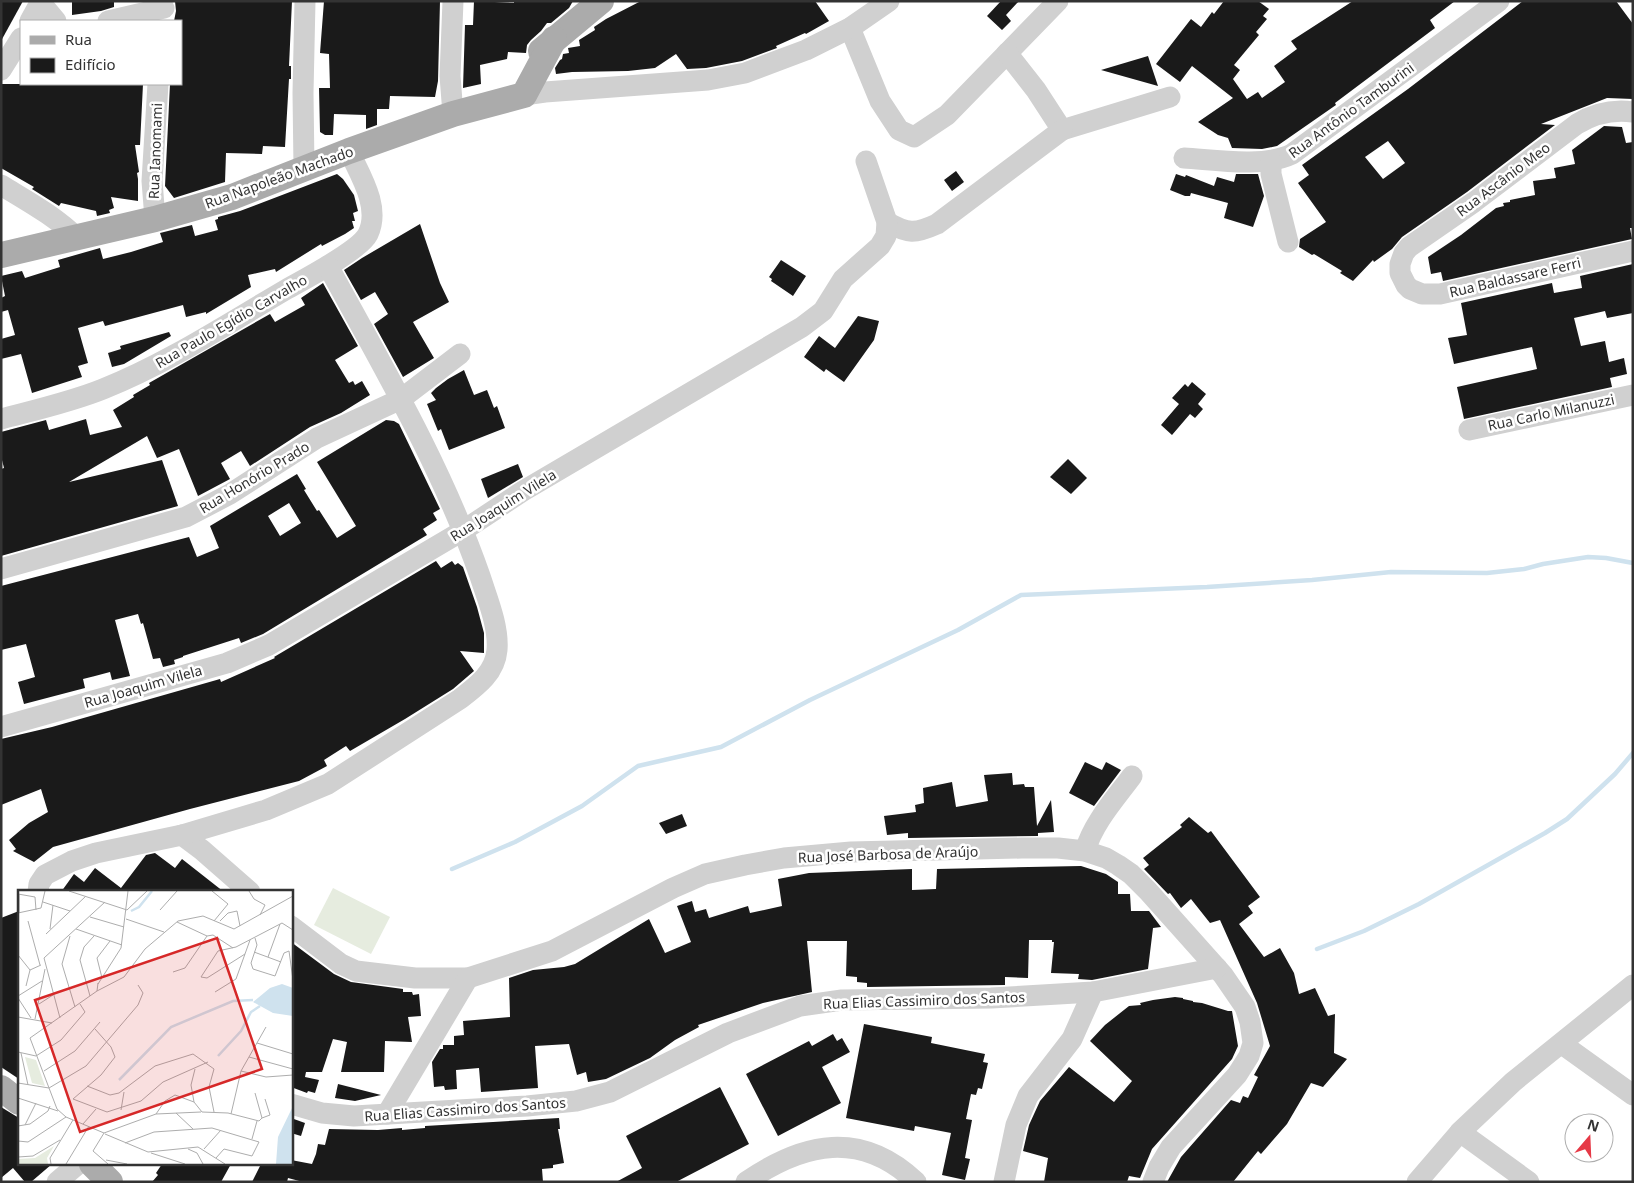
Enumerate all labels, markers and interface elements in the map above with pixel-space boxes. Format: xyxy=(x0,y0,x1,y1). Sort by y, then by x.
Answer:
legend xyxy=(20,20,182,85)
text: Rua xyxy=(65,29,92,49)
text: Edifício xyxy=(65,54,116,74)
street label: Rua Antônio Tamburini xyxy=(1284,58,1418,162)
street label: Rua Ianomami xyxy=(144,103,166,199)
street label: Rua Ascânio Meo xyxy=(1452,138,1554,220)
street label: Rua Napoleão Machado xyxy=(202,141,356,213)
street label: Rua Baldassare Ferri xyxy=(1447,253,1583,301)
street label: Rua Paulo Egídio Carvalho xyxy=(152,270,310,372)
street label: Rua Carlo Milanuzzi xyxy=(1486,389,1616,435)
street label: Rua Honório Prado xyxy=(195,437,313,517)
street label: Rua Joaquim Vilela xyxy=(446,465,560,545)
street label: Rua Joaquim Vilela xyxy=(82,660,204,712)
street label: Rua José Barbosa de Araújo xyxy=(797,841,979,867)
inset map xyxy=(18,890,292,1166)
street label: Rua Elias Cassimiro dos Santos xyxy=(823,987,1026,1013)
street label: Rua Elias Cassimiro dos Santos xyxy=(364,1092,567,1126)
north arrow xyxy=(1564,1113,1614,1163)
text: N xyxy=(1585,1114,1602,1136)

